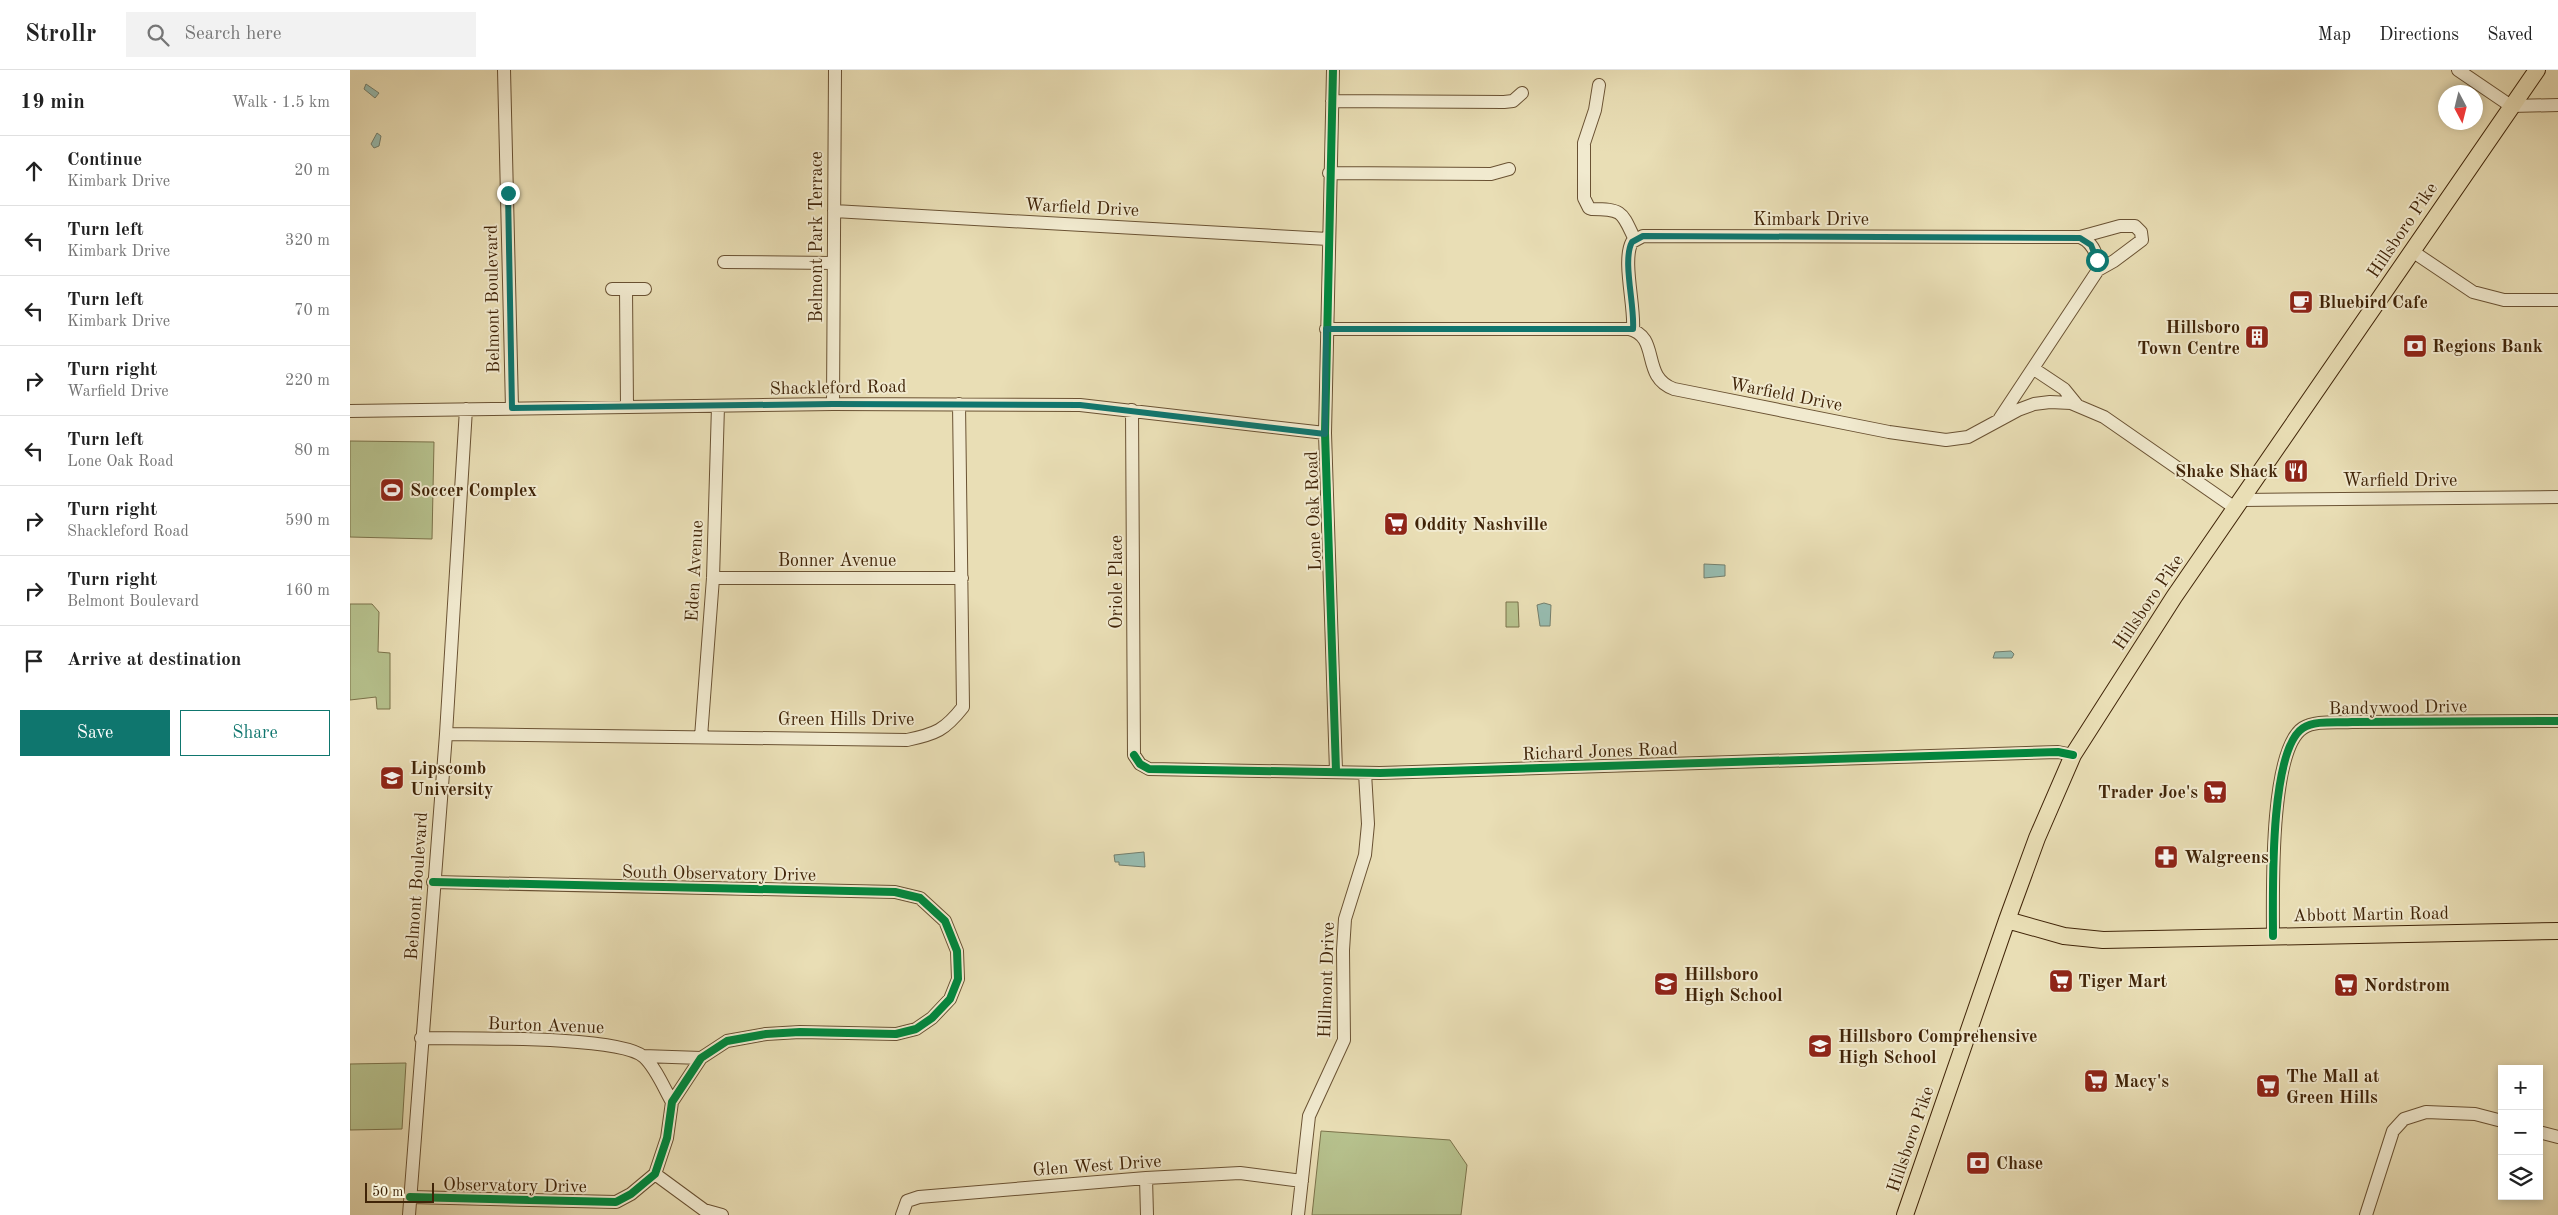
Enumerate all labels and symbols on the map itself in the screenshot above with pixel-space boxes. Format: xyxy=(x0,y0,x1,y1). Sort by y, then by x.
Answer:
north arrow xyxy=(2438,85,2483,130)
street label: Belmont Park Terrace xyxy=(808,151,826,323)
street label: Hillsboro Pike xyxy=(2364,180,2441,282)
route end xyxy=(497,182,520,205)
street label: Warfield Drive xyxy=(1024,196,1140,220)
street label: Kimbark Drive xyxy=(1753,211,1869,229)
street label: Belmont Boulevard xyxy=(483,225,503,373)
route start xyxy=(2086,249,2109,272)
cafe icon: Bluebird Cafe xyxy=(2288,289,2314,315)
place label: Bluebird Cafe xyxy=(2318,294,2428,312)
place label: Hillsboro Town Centre xyxy=(2137,319,2240,358)
building icon: Hillsboro Town Centre xyxy=(2244,324,2270,350)
bank icon: Regions Bank xyxy=(2402,333,2428,359)
place label: Regions Bank xyxy=(2432,338,2543,356)
street label: Warfield Drive xyxy=(1728,375,1844,415)
street label: Shackleford Road xyxy=(769,378,907,398)
street label: Lone Oak Road xyxy=(1303,451,1325,571)
restaurant icon: Shake Shack xyxy=(2283,458,2309,484)
place label: Shake Shack xyxy=(2175,463,2278,481)
street label: Warfield Drive xyxy=(2343,472,2457,490)
sports icon: Soccer Complex xyxy=(379,477,405,503)
place label: Soccer Complex xyxy=(410,482,537,500)
supermarket icon: Oddity Nashville xyxy=(1383,511,1409,537)
place label: Oddity Nashville xyxy=(1414,516,1548,534)
street label: Eden Avenue xyxy=(683,520,707,622)
street label: Oriole Place xyxy=(1108,535,1126,629)
street label: Bonner Avenue xyxy=(778,552,896,570)
street label: Hillsboro Pike xyxy=(2110,552,2187,654)
street label: Bandywood Drive xyxy=(2329,698,2467,718)
street label: Green Hills Drive xyxy=(778,711,914,729)
street label: Richard Jones Road xyxy=(1522,740,1678,764)
place label: Lipscomb University xyxy=(410,760,494,799)
school or university icon: Lipscomb University xyxy=(379,765,405,791)
supermarket icon: Trader Joe's xyxy=(2202,779,2228,805)
place label: Trader Joe's xyxy=(2098,784,2198,802)
street label: Belmont Boulevard xyxy=(403,811,431,961)
pharmacy icon: Walgreens xyxy=(2153,844,2179,870)
place label: Walgreens xyxy=(2184,849,2269,867)
street label: South Observatory Drive xyxy=(622,863,816,885)
street label: Abbott Martin Road xyxy=(2293,905,2449,925)
street label: Hillmont Drive xyxy=(1316,922,1338,1038)
place label: Hillsboro High School xyxy=(1684,966,1783,1005)
supermarket icon: Tiger Mart xyxy=(2048,968,2074,994)
school or university icon: Hillsboro High School xyxy=(1653,971,1679,997)
supermarket icon: Nordstrom xyxy=(2333,972,2359,998)
place label: Tiger Mart xyxy=(2078,973,2168,991)
place label: Nordstrom xyxy=(2364,977,2450,995)
street label: Burton Avenue xyxy=(487,1015,605,1037)
place label: Hillsboro Comprehensive High School xyxy=(1838,1028,2038,1067)
school or university icon: Hillsboro Comprehensive High School xyxy=(1807,1033,1833,1059)
supermarket icon: Macy's xyxy=(2083,1068,2109,1094)
place label: The Mall at Green Hills xyxy=(2286,1068,2380,1107)
place label: Macy's xyxy=(2114,1073,2169,1091)
supermarket icon: The Mall at Green Hills xyxy=(2255,1073,2281,1099)
street label: Hillsboro Pike xyxy=(1884,1084,1937,1195)
bank icon: Chase xyxy=(1965,1150,1991,1176)
street label: Glen West Drive xyxy=(1032,1153,1162,1179)
place label: Chase xyxy=(1996,1155,2043,1173)
street label: Observatory Drive xyxy=(443,1176,587,1196)
scale bar xyxy=(365,1180,434,1203)

